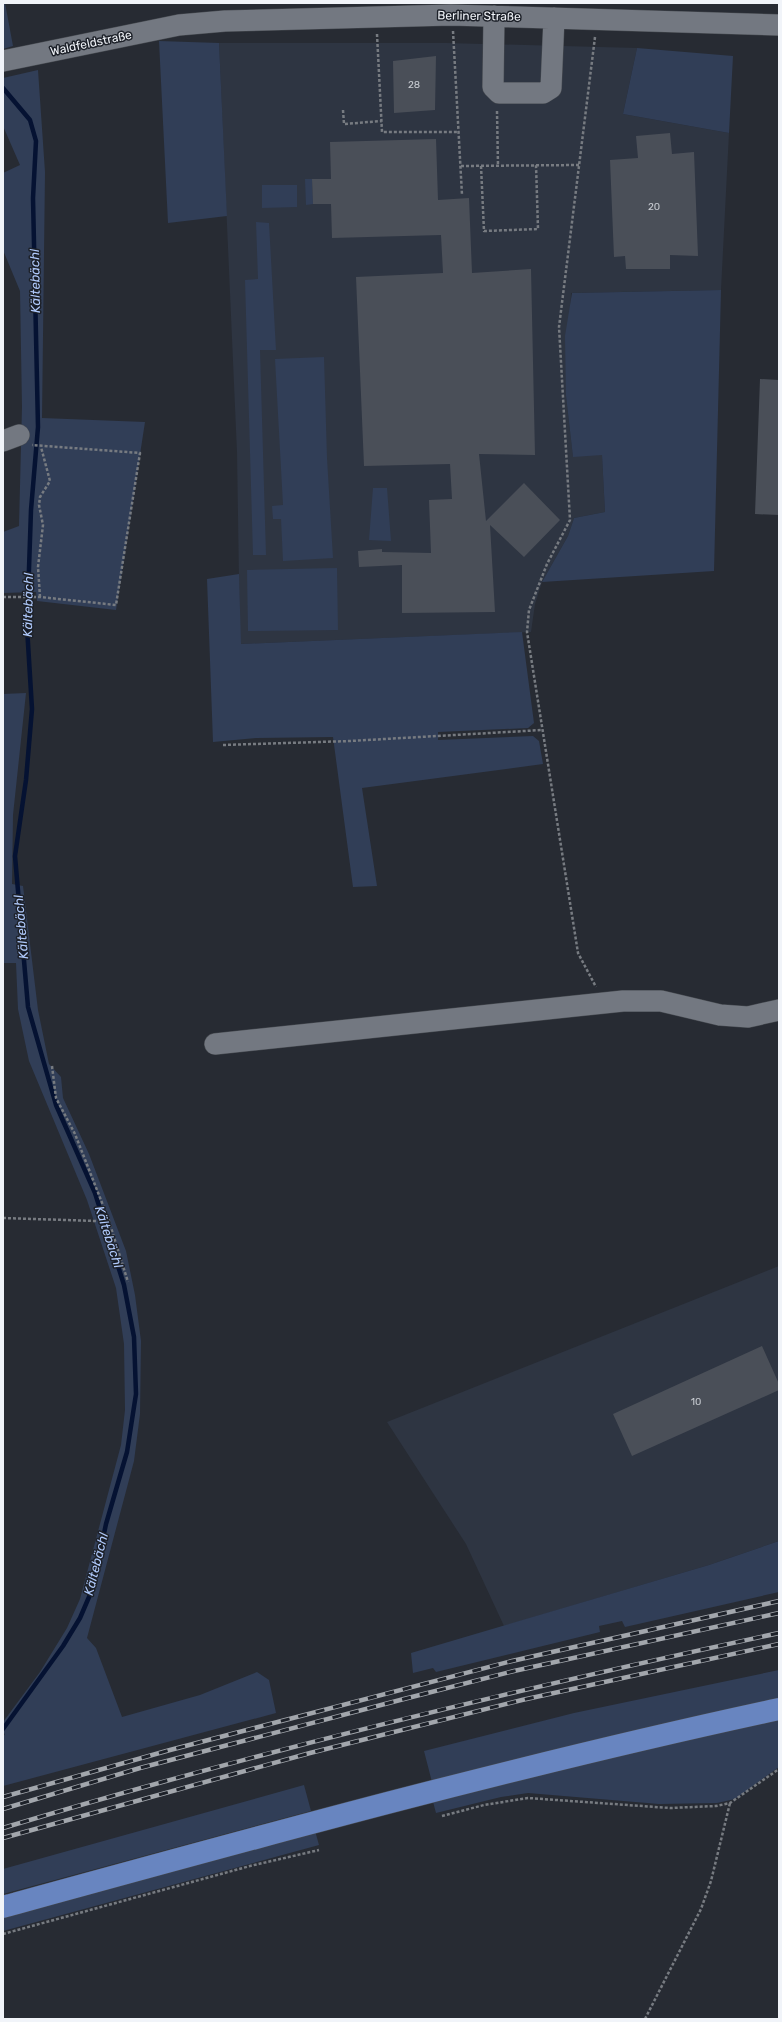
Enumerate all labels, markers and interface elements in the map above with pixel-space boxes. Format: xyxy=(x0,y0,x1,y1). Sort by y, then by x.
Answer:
street label: Berliner Straße xyxy=(437,8,521,24)
street label: Waldfeldstraße xyxy=(49,27,133,58)
house number: 28 xyxy=(408,79,420,91)
house number: 20 xyxy=(648,201,660,213)
water label: Kältebächl xyxy=(27,248,43,313)
water label: Kältebächl xyxy=(20,572,36,637)
water label: Kältebächl xyxy=(11,893,31,960)
water label: Kältebächl xyxy=(92,1204,126,1271)
house number: 10 xyxy=(691,1396,701,1408)
water label: Kältebächl xyxy=(81,1530,111,1597)

